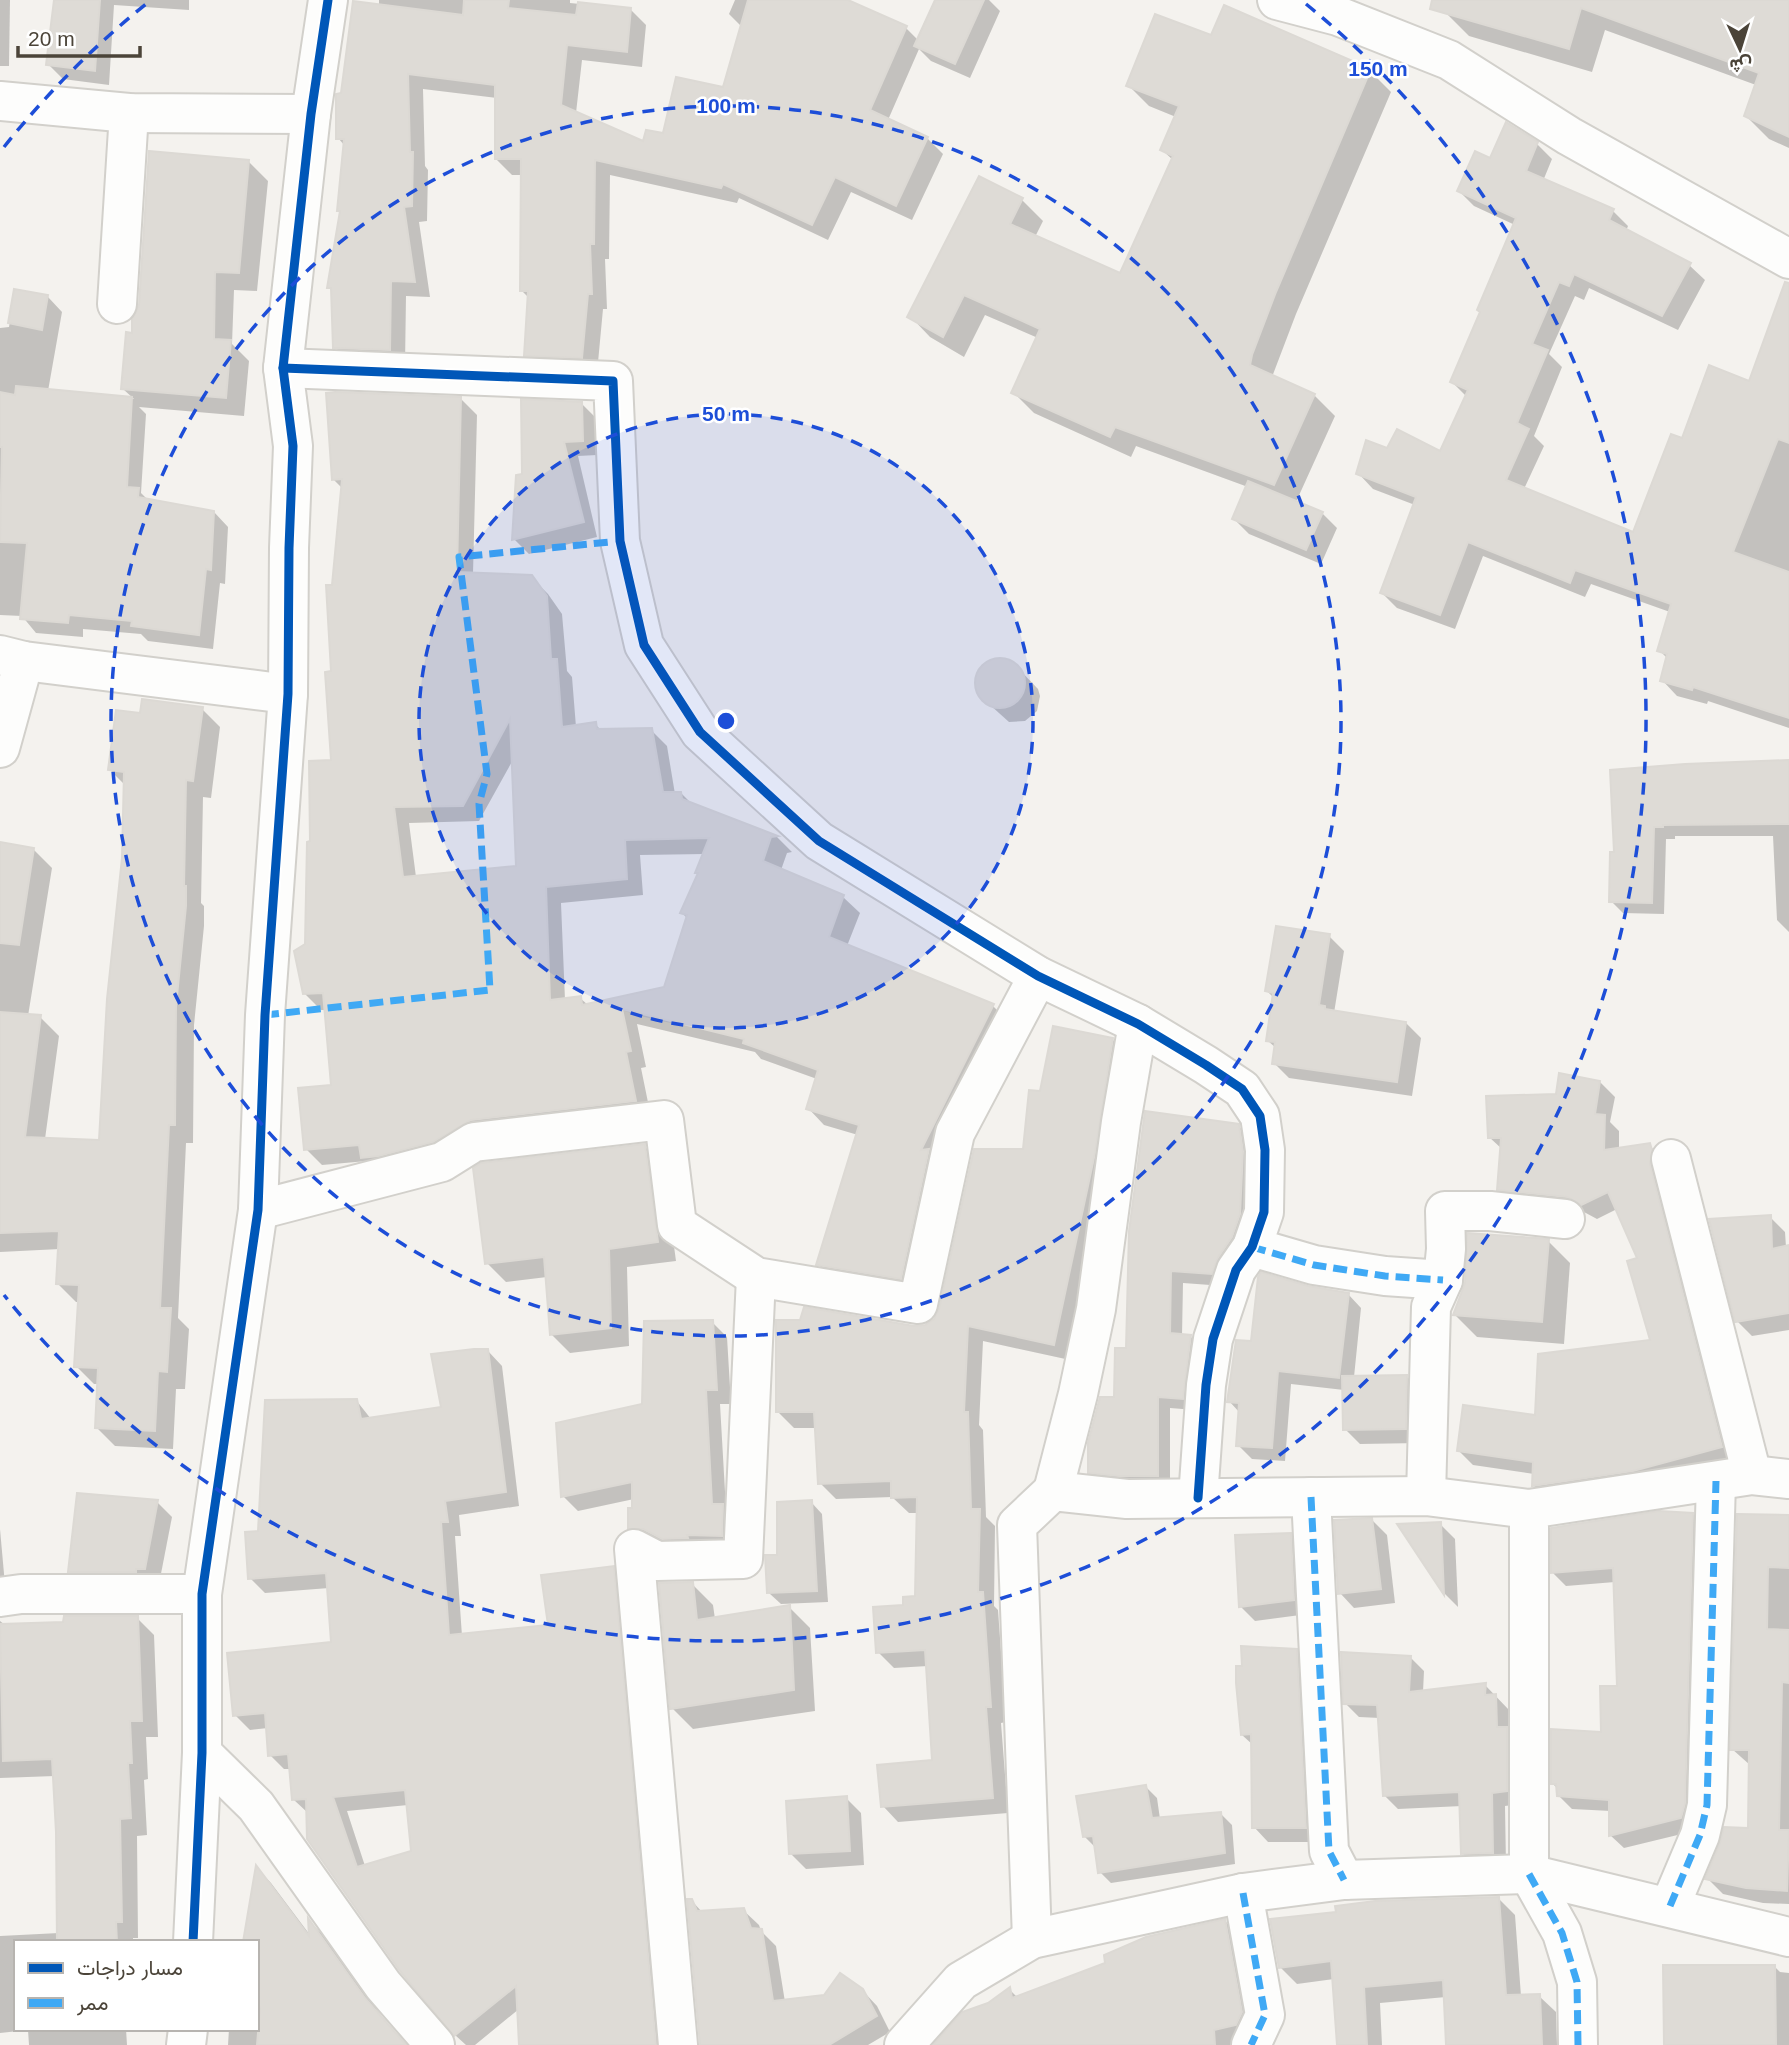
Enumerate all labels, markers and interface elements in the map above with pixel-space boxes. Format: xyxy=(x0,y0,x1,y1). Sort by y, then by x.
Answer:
scale bar xyxy=(18,14,140,58)
north arrow xyxy=(1705,14,1775,84)
text: 20 m xyxy=(28,27,75,50)
text: ش xyxy=(1729,53,1753,77)
text: 150 m xyxy=(1348,57,1408,80)
text: 100 m xyxy=(696,94,756,117)
text: 50 m xyxy=(702,402,750,425)
centre of rings xyxy=(714,709,738,733)
legend xyxy=(14,1940,259,2031)
text: مسار دراجات xyxy=(77,1956,183,1981)
text: ممر xyxy=(76,1991,108,2016)

